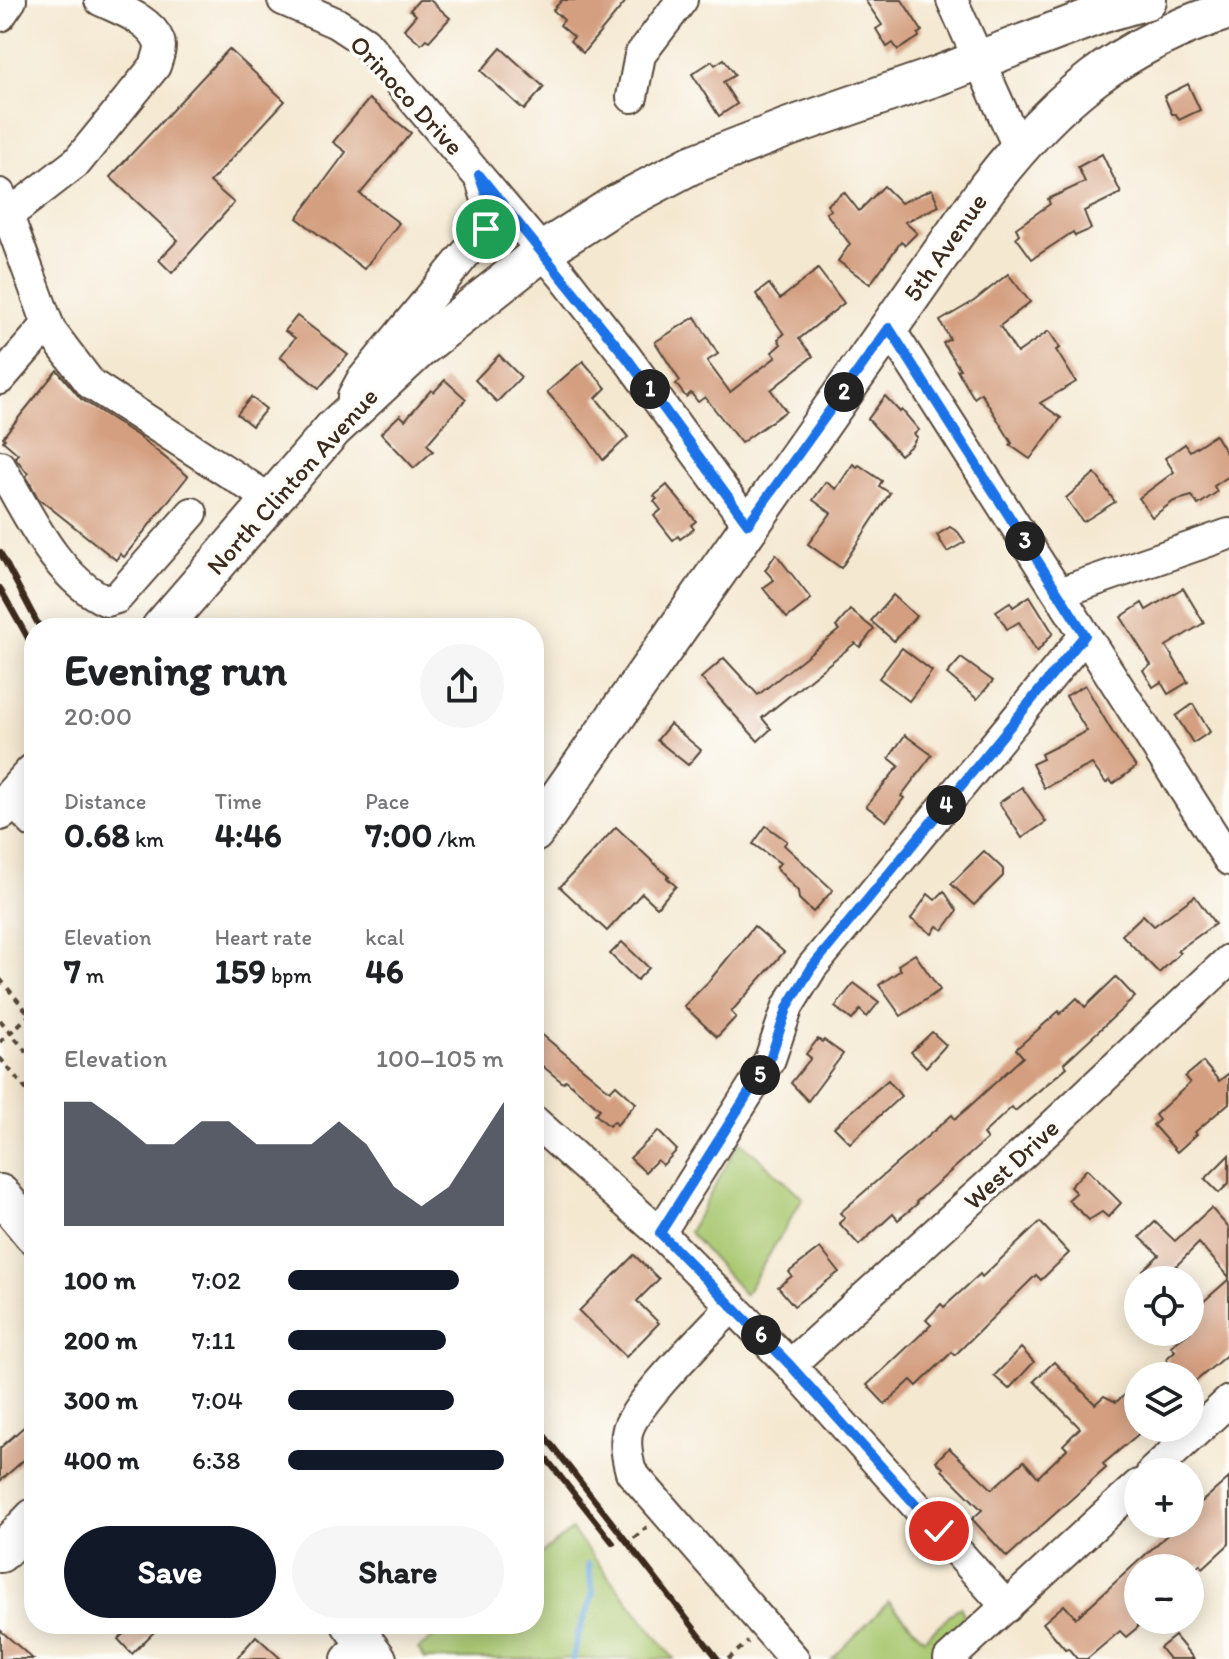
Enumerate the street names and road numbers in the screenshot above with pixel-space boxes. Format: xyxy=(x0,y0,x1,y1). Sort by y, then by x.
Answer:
street label: Orinoco Drive xyxy=(343,28,471,162)
street label: 5th Avenue xyxy=(896,187,994,307)
street label: North Clinton Avenue xyxy=(199,381,385,581)
street label: West Drive xyxy=(957,1112,1065,1216)

